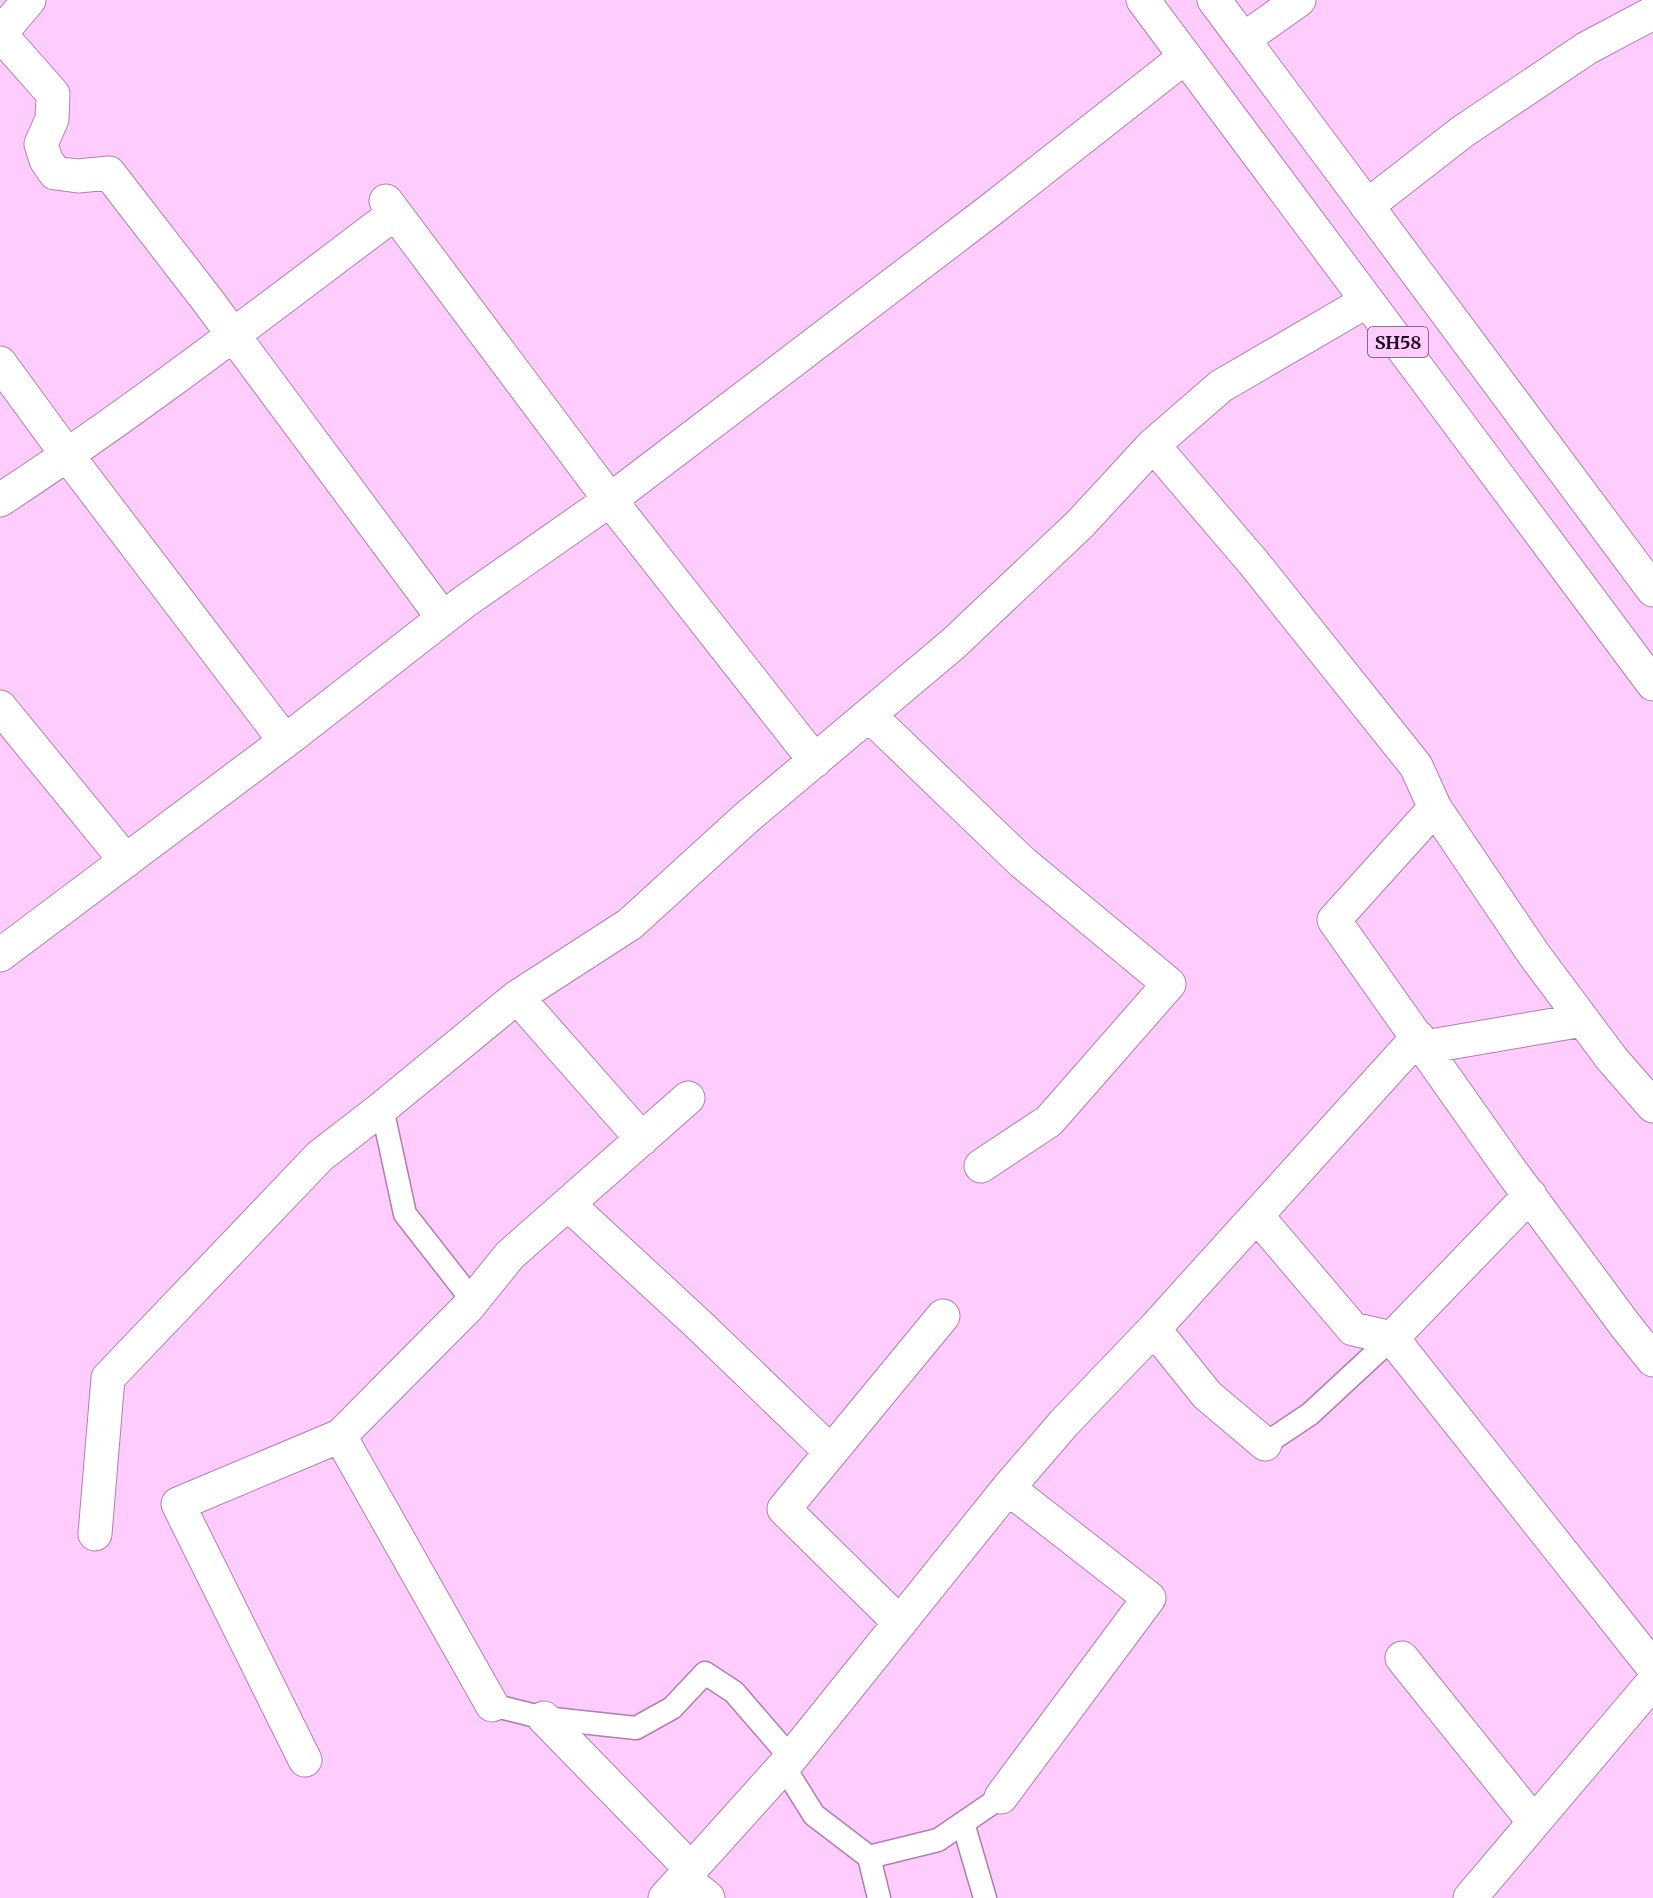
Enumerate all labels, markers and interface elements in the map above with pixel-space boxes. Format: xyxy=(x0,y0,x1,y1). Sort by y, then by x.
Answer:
road number: SH58 xyxy=(1368,327,1428,357)

